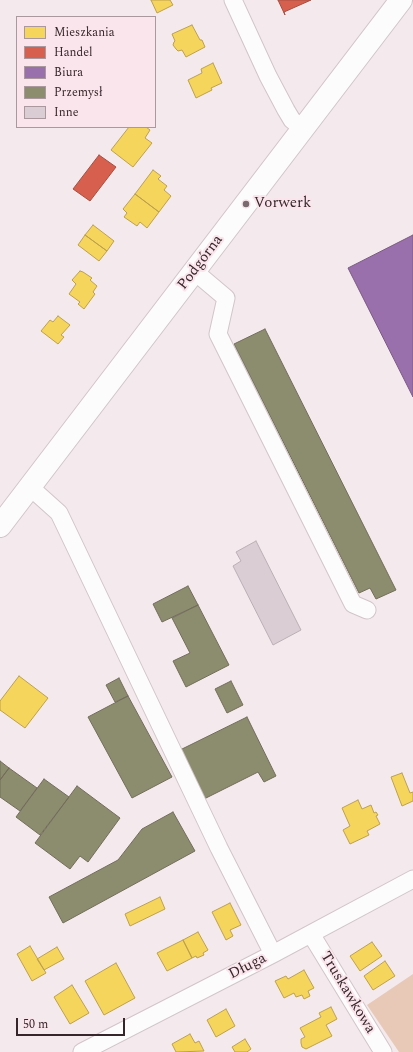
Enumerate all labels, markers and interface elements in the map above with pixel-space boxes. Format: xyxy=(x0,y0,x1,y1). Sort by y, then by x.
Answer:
legend xyxy=(16,16,156,128)
text: Mieszkania xyxy=(54,23,115,42)
text: Handel xyxy=(54,43,93,62)
text: Biura xyxy=(54,63,83,82)
text: Przemysł xyxy=(54,83,102,102)
text: Inne xyxy=(54,103,78,122)
place label: Vorwerk xyxy=(254,195,311,213)
marker: Vorwerk xyxy=(241,199,251,209)
street label: Podgórna xyxy=(175,232,227,294)
street label: Truskawkowa xyxy=(316,949,378,1037)
street label: Długa xyxy=(226,950,270,984)
scale bar xyxy=(18,1010,127,1036)
text: 50 m xyxy=(23,1015,48,1034)

